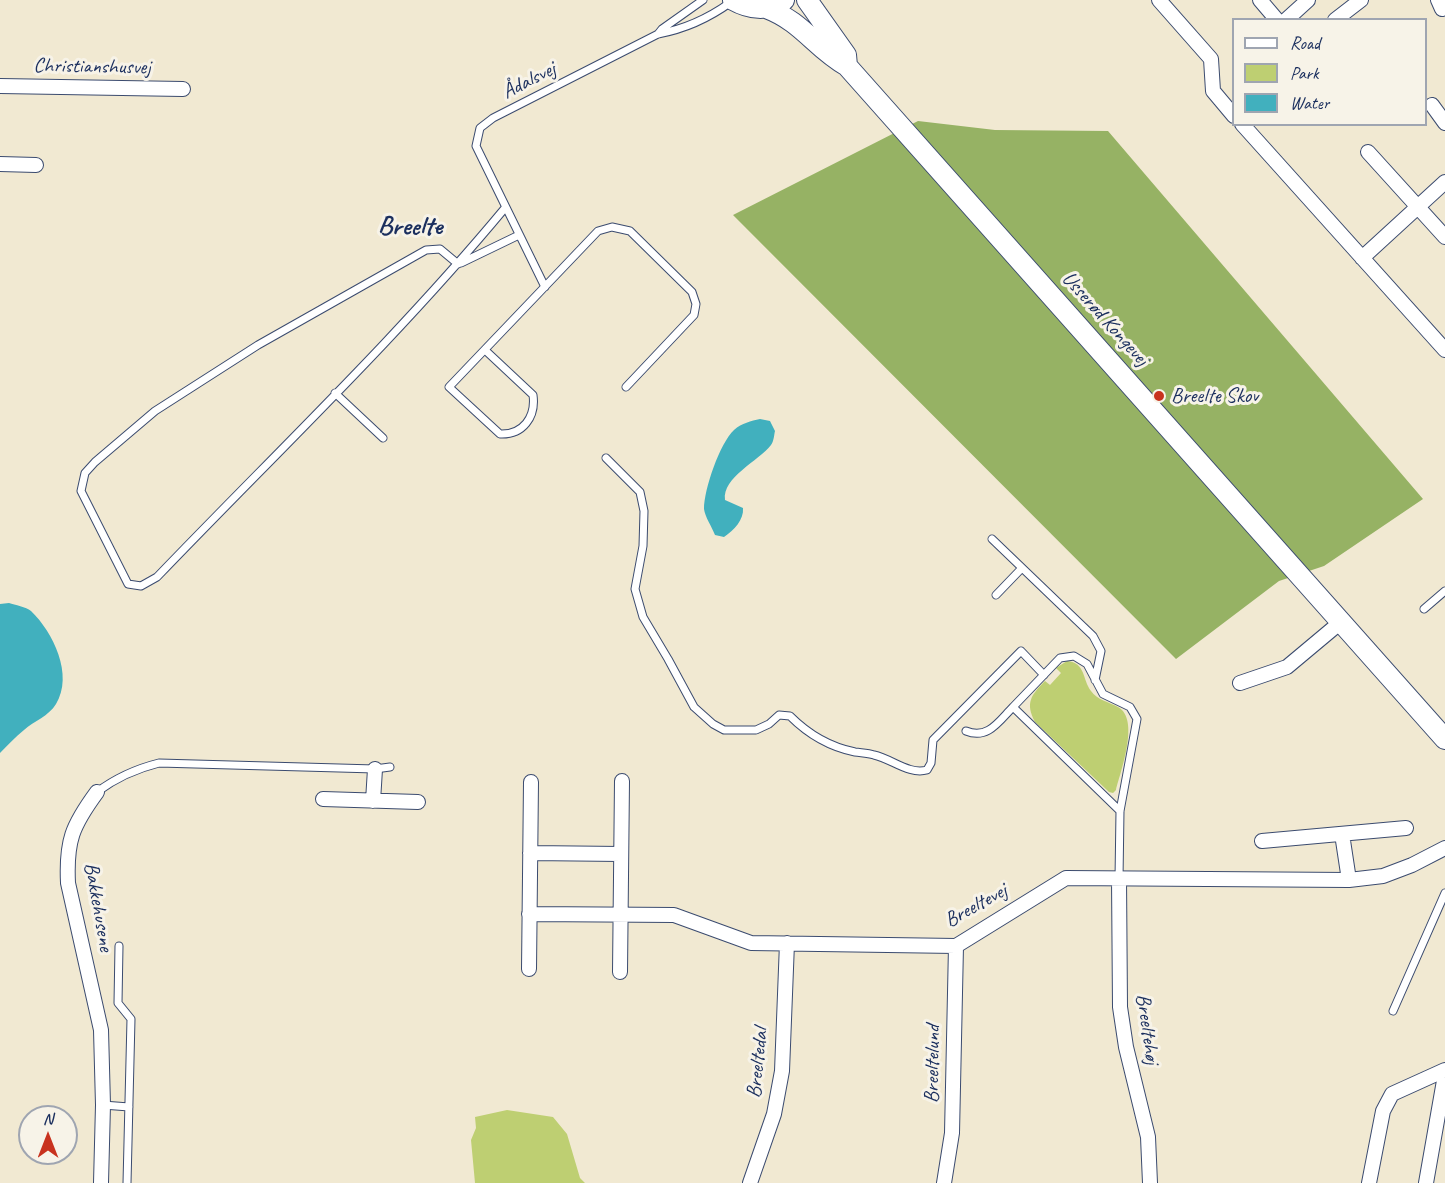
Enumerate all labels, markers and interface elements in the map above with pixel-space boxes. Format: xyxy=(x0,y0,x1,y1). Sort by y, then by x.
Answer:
legend xyxy=(1232,18,1427,126)
text: Road xyxy=(1290,32,1320,54)
street label: Christianshusvej xyxy=(33,53,151,81)
street label: Ådalsvej xyxy=(498,57,560,105)
text: Park xyxy=(1290,62,1319,84)
text: Water xyxy=(1290,92,1329,114)
district label: Breelte xyxy=(378,211,442,243)
street label: Usserød Kongevej xyxy=(1056,267,1154,371)
place label: Breelte Skov xyxy=(1171,383,1258,409)
marker: Breelte Skov xyxy=(1152,389,1166,403)
street label: Bakkehusene xyxy=(78,861,118,953)
street label: Breeltevej xyxy=(940,879,1012,933)
street label: Breeltehøj xyxy=(1130,992,1164,1066)
street label: Breeltelund xyxy=(920,1025,946,1103)
street label: Breeltedal xyxy=(742,1027,774,1099)
north arrow xyxy=(18,1105,78,1165)
text: N xyxy=(43,1109,53,1129)

